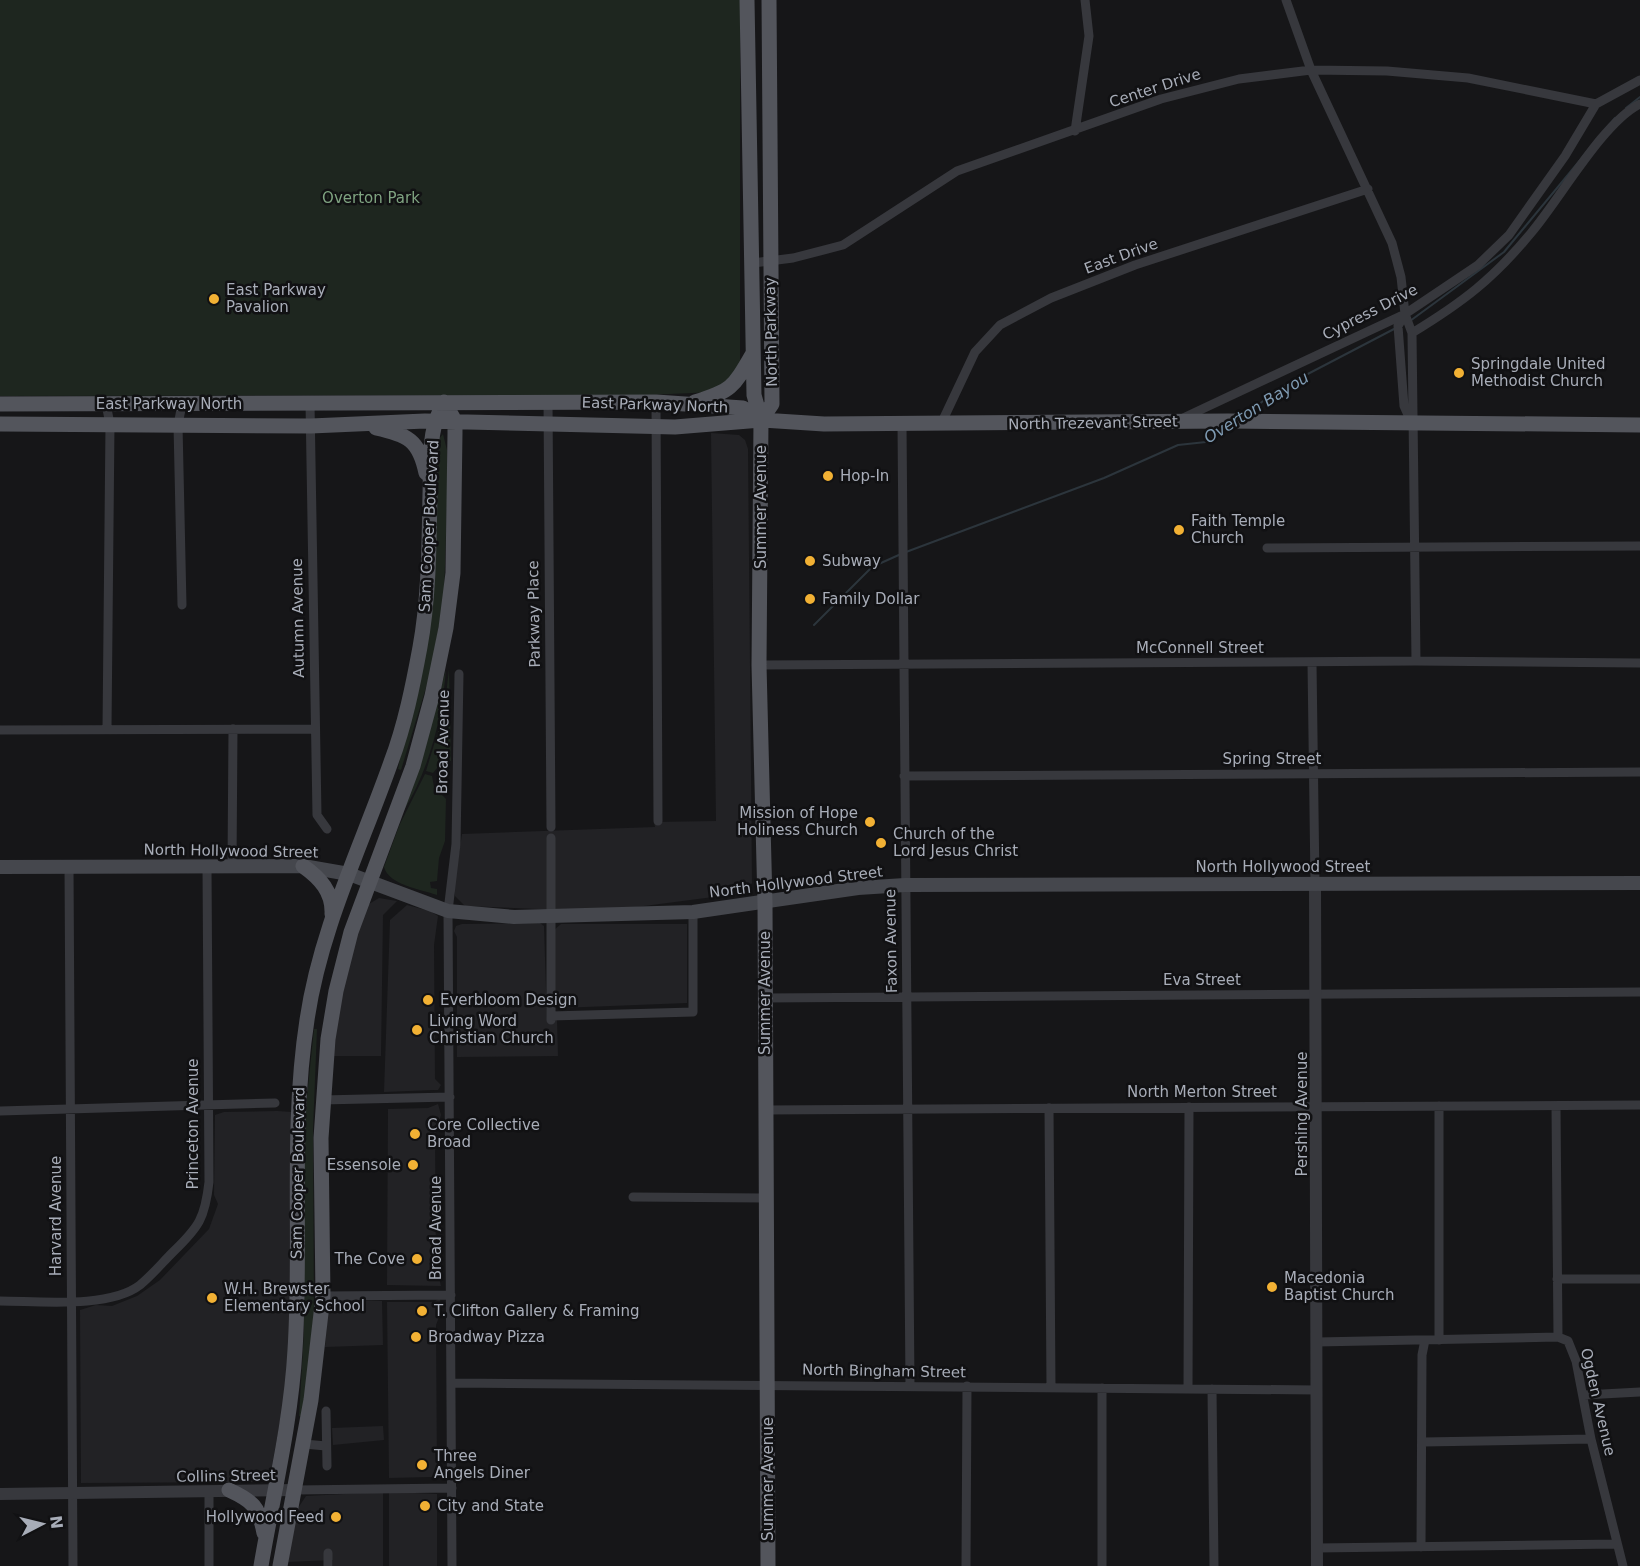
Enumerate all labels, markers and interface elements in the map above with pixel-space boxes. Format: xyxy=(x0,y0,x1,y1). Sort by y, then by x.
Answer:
street label: Center Drive xyxy=(1107,65,1203,111)
park label: Overton Park xyxy=(322,189,420,207)
street label: East Drive xyxy=(1082,234,1160,278)
street label: North Parkway xyxy=(761,277,781,387)
street label: Cypress Drive xyxy=(1319,280,1421,344)
place label: East Parkway Pavalion xyxy=(226,281,326,316)
marker: East Parkway Pavalion xyxy=(207,292,221,306)
place label: Springdale United Methodist Church xyxy=(1471,355,1606,390)
marker: Springdale United Methodist Church xyxy=(1452,366,1466,380)
water label: Overton Bayou xyxy=(1200,368,1312,447)
street label: East Parkway North xyxy=(581,393,729,417)
street label: East Parkway North xyxy=(96,395,242,413)
street label: North Trezevant Street xyxy=(1008,413,1178,433)
street label: Sam Cooper Boulevard xyxy=(415,439,443,613)
street label: Summer Avenue xyxy=(752,445,770,569)
place label: Hop-In xyxy=(840,467,889,485)
marker: Hop-In xyxy=(821,469,835,483)
place label: Faith Temple Church xyxy=(1191,512,1285,547)
marker: Faith Temple Church xyxy=(1172,523,1186,537)
place label: Subway xyxy=(822,552,881,570)
marker: Subway xyxy=(803,554,817,568)
street label: Autumn Avenue xyxy=(288,558,308,678)
street label: Parkway Place xyxy=(524,560,544,668)
place label: Family Dollar xyxy=(822,590,920,608)
marker: Family Dollar xyxy=(803,592,817,606)
street label: McConnell Street xyxy=(1136,639,1264,657)
street label: Broad Avenue xyxy=(433,690,453,794)
street label: Spring Street xyxy=(1223,750,1321,768)
place label: Mission of Hope Holiness Church xyxy=(737,804,858,839)
marker: Mission of Hope Holiness Church xyxy=(863,815,877,829)
place label: Church of the Lord Jesus Christ xyxy=(893,825,1018,860)
marker: Church of the Lord Jesus Christ xyxy=(874,836,888,850)
street label: North Hollywood Street xyxy=(143,840,319,862)
street label: North Hollywood Street xyxy=(1196,858,1371,876)
street label: North Hollywood Street xyxy=(708,862,884,902)
street label: Faxon Avenue xyxy=(881,889,901,993)
street label: Summer Avenue xyxy=(756,931,774,1055)
street label: Eva Street xyxy=(1163,971,1241,989)
place label: Everbloom Design xyxy=(440,991,577,1009)
marker: Everbloom Design xyxy=(421,993,435,1007)
place label: Living Word Christian Church xyxy=(429,1012,554,1047)
marker: Living Word Christian Church xyxy=(410,1023,424,1037)
street label: Pershing Avenue xyxy=(1293,1052,1311,1176)
street label: Princeton Avenue xyxy=(184,1058,202,1190)
street label: North Merton Street xyxy=(1127,1083,1277,1101)
street label: Sam Cooper Boulevard xyxy=(287,1087,309,1259)
place label: Core Collective Broad xyxy=(427,1116,540,1151)
marker: Core Collective Broad xyxy=(408,1127,422,1141)
street label: Harvard Avenue xyxy=(47,1156,65,1276)
place label: Essensole xyxy=(327,1156,401,1174)
marker: Essensole xyxy=(406,1158,420,1172)
street label: Broad Avenue xyxy=(427,1176,445,1280)
place label: The Cove xyxy=(334,1250,405,1268)
marker: The Cove xyxy=(410,1252,424,1266)
place label: Macedonia Baptist Church xyxy=(1284,1269,1395,1304)
place label: W.H. Brewster Elementary School xyxy=(224,1280,365,1315)
marker: Macedonia Baptist Church xyxy=(1265,1280,1279,1294)
marker: W.H. Brewster Elementary School xyxy=(205,1291,219,1305)
place label: T. Clifton Gallery & Framing xyxy=(433,1302,639,1320)
marker: T. Clifton Gallery & Framing xyxy=(415,1304,429,1318)
place label: Broadway Pizza xyxy=(428,1328,545,1346)
marker: Broadway Pizza xyxy=(409,1330,423,1344)
street label: Ogden Avenue xyxy=(1577,1346,1619,1458)
street label: North Bingham Street xyxy=(802,1361,966,1381)
street label: Summer Avenue xyxy=(759,1417,777,1541)
place label: Three Angels Diner xyxy=(433,1447,531,1482)
marker: Three Angels Diner xyxy=(415,1458,429,1472)
street label: Collins Street xyxy=(176,1466,276,1486)
north arrow xyxy=(12,1494,72,1554)
place label: City and State xyxy=(437,1497,544,1515)
marker: City and State xyxy=(418,1499,432,1513)
place label: Hollywood Feed xyxy=(206,1508,324,1526)
marker: Hollywood Feed xyxy=(329,1510,343,1524)
text: N xyxy=(46,1514,67,1530)

